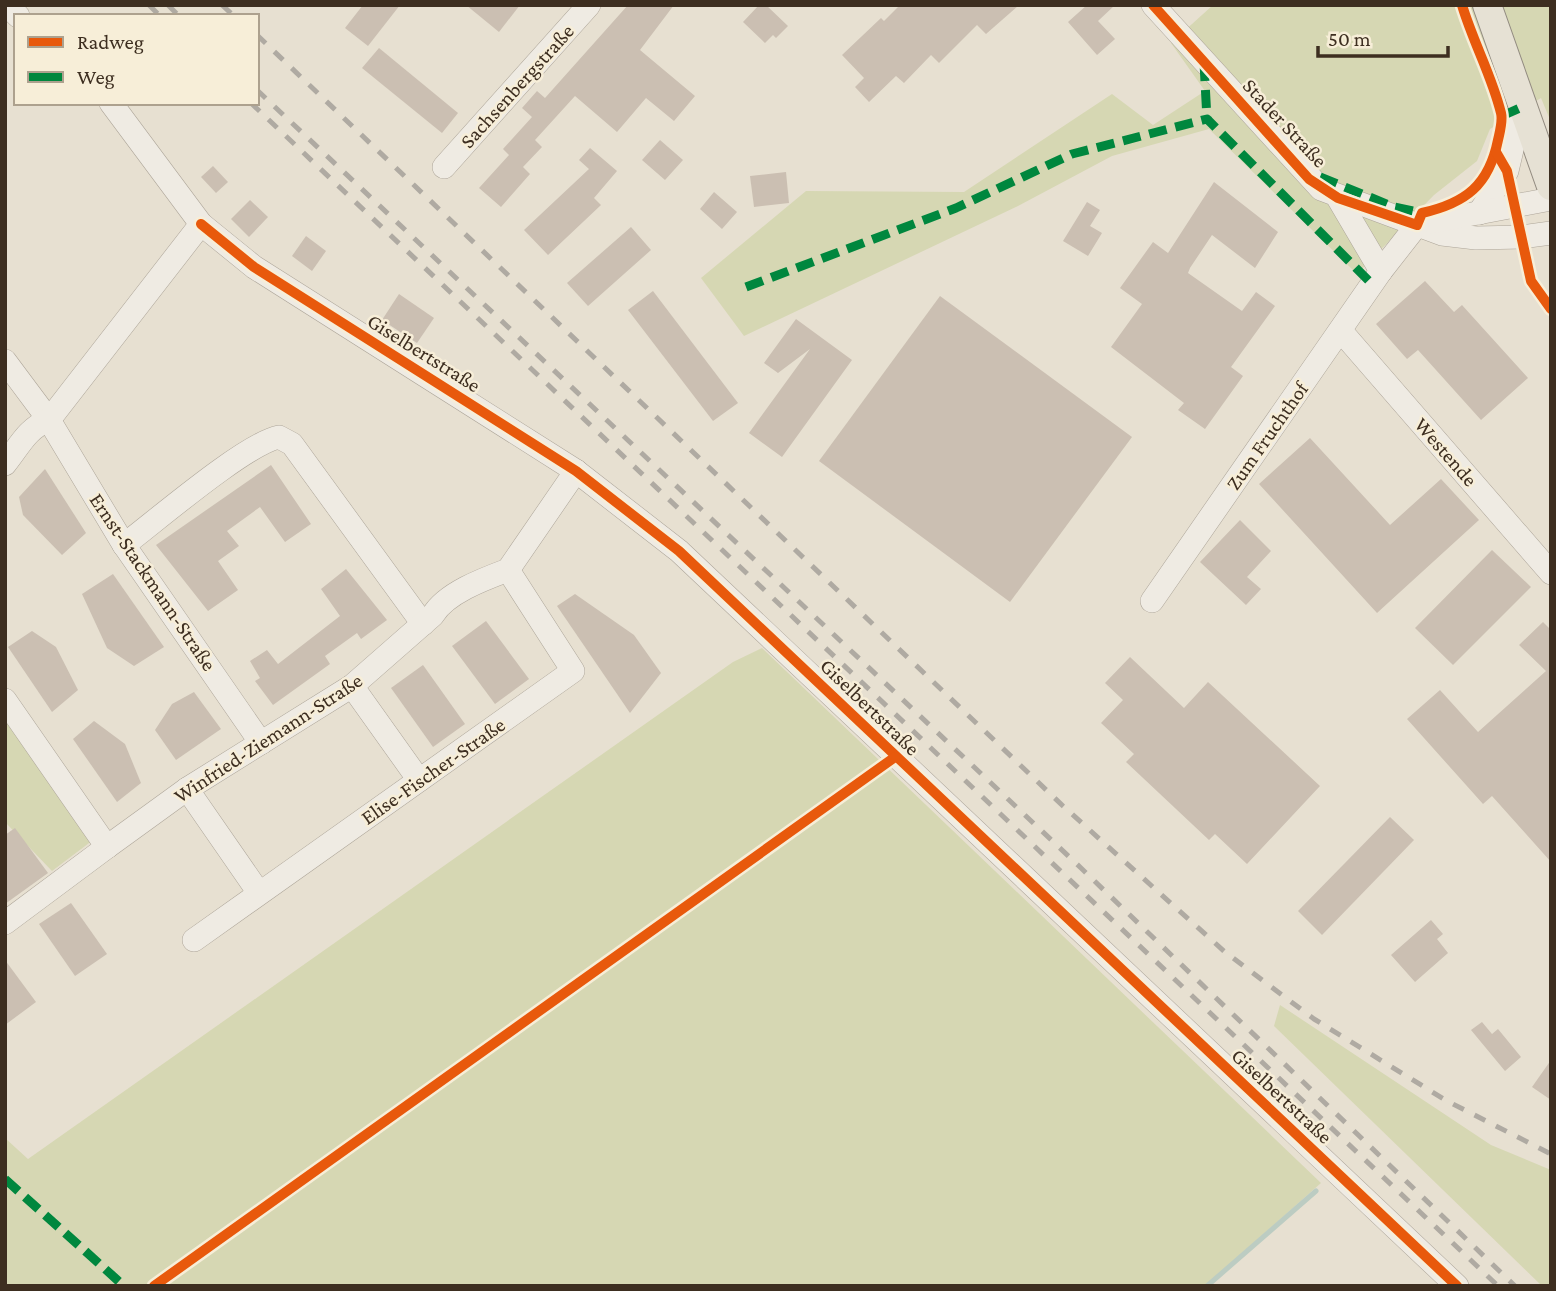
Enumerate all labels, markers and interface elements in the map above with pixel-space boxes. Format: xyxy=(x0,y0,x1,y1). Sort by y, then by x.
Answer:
legend xyxy=(14,14,259,105)
scale bar xyxy=(1318,14,1448,58)
street label: Sachsenbergstraße xyxy=(455,19,579,153)
text: 50 m xyxy=(1328,27,1371,51)
text: Radweg xyxy=(77,30,144,54)
text: Weg xyxy=(77,65,115,89)
street label: Stader Straße xyxy=(1238,74,1332,172)
street label: Giselbertstraße xyxy=(363,309,485,397)
street label: Zum Fruchthof xyxy=(1221,376,1314,495)
street label: Westende xyxy=(1410,413,1482,491)
street label: Ernst-Stackmann-Straße xyxy=(85,489,221,675)
street label: Giselbertstraße xyxy=(815,654,925,760)
street label: Winfried-Ziemann-Straße xyxy=(169,668,367,808)
street label: Elise-Fischer-Straße xyxy=(356,712,510,830)
street label: Giselbertstraße xyxy=(1227,1043,1337,1149)

